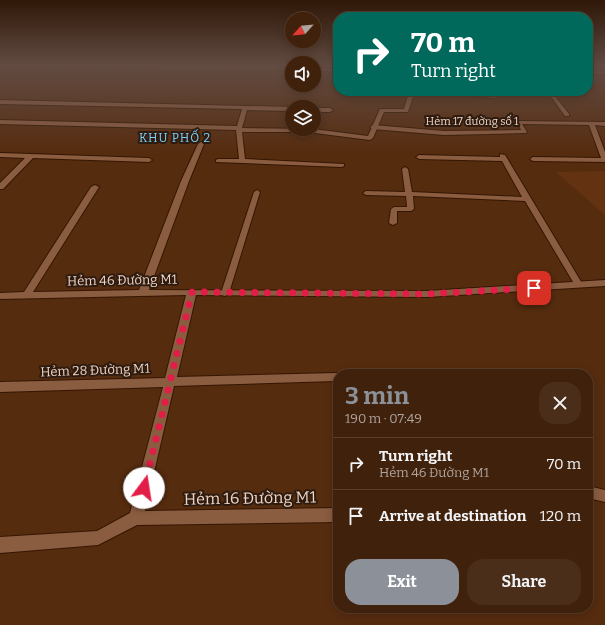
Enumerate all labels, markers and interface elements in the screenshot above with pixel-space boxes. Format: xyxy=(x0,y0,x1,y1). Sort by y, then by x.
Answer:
north arrow xyxy=(285,12,321,48)
map controls xyxy=(285,12,321,136)
text: 70 m xyxy=(411,26,475,59)
icon: right xyxy=(345,28,397,80)
button: sound xyxy=(285,56,321,92)
text: Turn right xyxy=(411,60,496,82)
button: layers xyxy=(285,100,321,136)
street label: Hẻm 17 đường số 1 xyxy=(426,114,519,128)
district label: KHU PHỐ 2 xyxy=(139,129,211,145)
pin xyxy=(517,271,551,305)
street label: Hẻm 46 Đường M1 xyxy=(67,272,178,288)
icon: arrive xyxy=(523,277,545,299)
street label: Hẻm 28 Đường M1 xyxy=(40,361,151,379)
text: 3 min xyxy=(345,382,409,410)
button: close xyxy=(539,382,581,424)
text: 190 m · 07:49 xyxy=(345,411,422,426)
text: Turn right xyxy=(379,447,452,465)
icon: right xyxy=(345,453,367,475)
text: 70 m xyxy=(547,455,581,473)
text: Hẻm 46 Đường M1 xyxy=(379,465,489,480)
position arrow xyxy=(123,467,165,509)
street label: Hẻm 16 Đường M1 xyxy=(184,487,317,509)
icon: arrive xyxy=(345,505,367,527)
text: Arrive at destination xyxy=(379,507,526,525)
text: 120 m xyxy=(540,507,581,525)
button: Exit xyxy=(345,559,459,605)
button: Share xyxy=(467,559,581,605)

